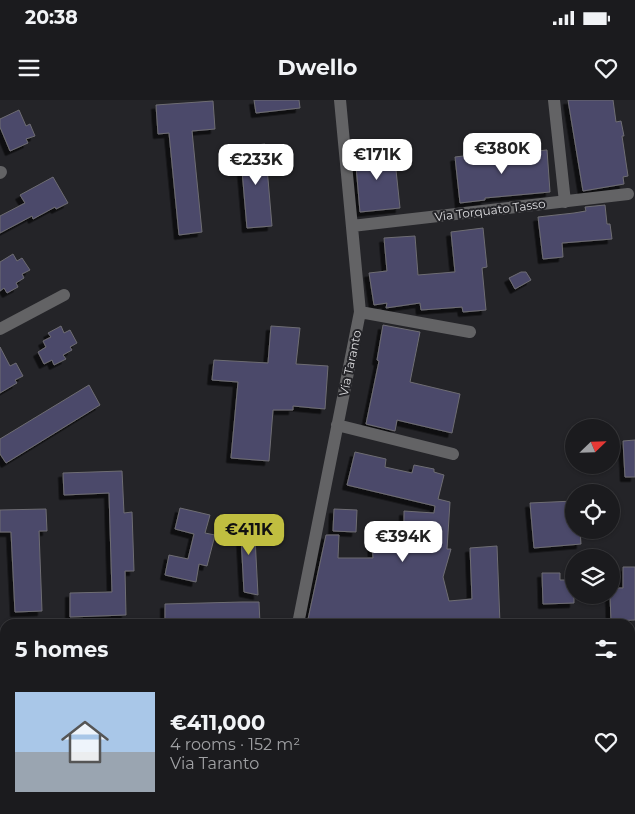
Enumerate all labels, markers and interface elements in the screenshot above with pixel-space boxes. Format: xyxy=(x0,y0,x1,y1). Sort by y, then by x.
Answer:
text: 20:38 xyxy=(25,6,78,29)
icon: menu xyxy=(15,54,43,82)
text: Dwello xyxy=(278,54,358,81)
icon: heart xyxy=(592,54,620,82)
pin: €380K xyxy=(467,132,537,175)
pin: €171K xyxy=(342,138,412,181)
text: €380K xyxy=(474,139,530,158)
pin: €233K xyxy=(221,144,291,186)
text: €171K xyxy=(353,145,401,164)
text: €233K xyxy=(229,150,283,169)
street label: Via Torquato Tasso xyxy=(434,196,546,224)
street label: Via Taranto xyxy=(336,329,364,397)
north arrow xyxy=(565,419,620,474)
map controls xyxy=(565,419,620,604)
button: locate xyxy=(565,484,620,539)
pin: €411K xyxy=(214,514,284,556)
text: €411K xyxy=(225,520,273,539)
pin: €394K xyxy=(368,520,438,563)
text: €394K xyxy=(375,527,431,546)
button: layers xyxy=(565,549,620,604)
icon: filters xyxy=(592,635,620,663)
text: 5 homes xyxy=(15,637,108,662)
text: €411,000 xyxy=(170,710,265,735)
icon: home xyxy=(55,712,115,772)
icon: heart xyxy=(592,728,620,756)
text: 4 rooms · 152 m² xyxy=(170,735,300,754)
text: Via Taranto xyxy=(170,754,259,773)

